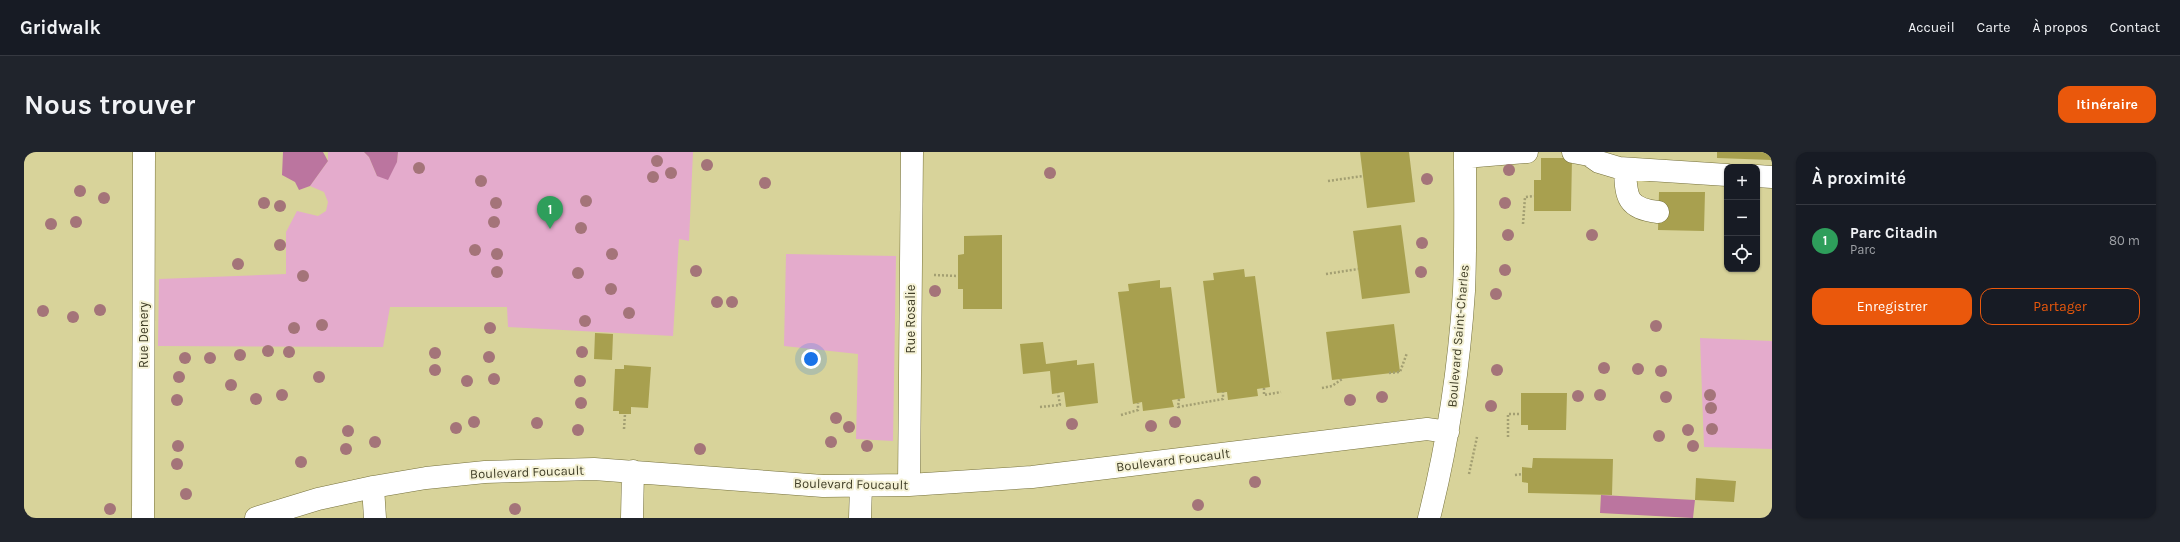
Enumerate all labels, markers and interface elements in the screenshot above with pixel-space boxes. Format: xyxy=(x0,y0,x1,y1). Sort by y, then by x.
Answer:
text: Gridwalk xyxy=(20,17,101,39)
text: Accueil xyxy=(1908,19,1955,36)
text: Carte xyxy=(1977,19,2010,36)
text: À propos xyxy=(2032,19,2088,36)
text: Contact xyxy=(2110,19,2160,36)
button: Itinéraire xyxy=(2058,86,2156,123)
text: Nous trouver xyxy=(24,88,195,121)
map controls xyxy=(1724,164,1760,272)
button: + xyxy=(1724,164,1760,200)
text: À proximité xyxy=(1812,168,1906,188)
pin: 1 xyxy=(537,196,563,229)
button: − xyxy=(1724,200,1760,236)
text: Parc Citadin xyxy=(1850,224,1938,242)
text: 1 xyxy=(1823,233,1827,248)
text: 80 m xyxy=(2109,233,2140,248)
button: locate xyxy=(1724,236,1760,272)
text: Parc xyxy=(1850,242,1876,257)
street label: Boulevard Saint-Charles xyxy=(1444,264,1472,408)
street label: Rue Rosalie xyxy=(903,284,918,353)
button: Enregistrer xyxy=(1812,288,1972,325)
button: Partager xyxy=(1980,288,2140,325)
street label: Rue Denery xyxy=(136,302,151,368)
your location xyxy=(801,349,821,369)
street label: Boulevard Foucault xyxy=(1115,446,1231,474)
street label: Boulevard Foucault xyxy=(470,463,584,481)
street label: Boulevard Foucault xyxy=(794,476,908,492)

